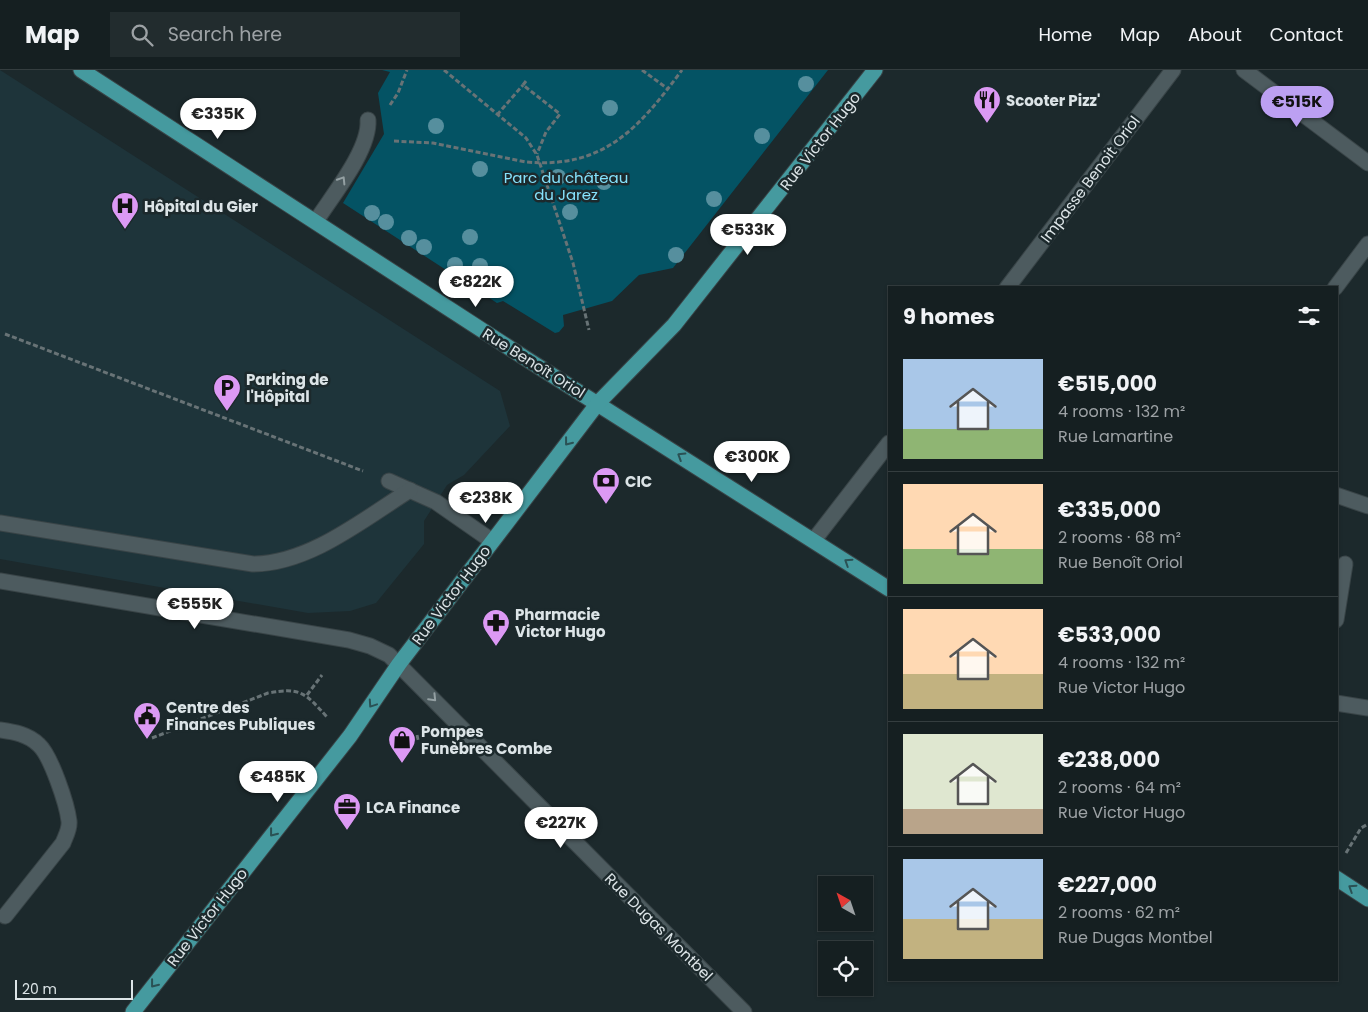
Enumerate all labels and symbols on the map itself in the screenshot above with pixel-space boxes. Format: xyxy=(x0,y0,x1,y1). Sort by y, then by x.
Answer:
restaurant icon: Scooter Pizz' xyxy=(972,85,1002,124)
pin: €515K xyxy=(1262,85,1332,128)
street label: Rue Victor Hugo xyxy=(775,88,865,194)
place label: Scooter Pizz' xyxy=(1006,90,1100,111)
pin: €335K xyxy=(183,98,253,140)
street label: Impasse Benoit Oriol xyxy=(1035,111,1145,247)
park label: Parc du château du Jarez xyxy=(504,167,628,205)
one-way arrow xyxy=(336,176,345,185)
hospital icon: Hôpital du Gier xyxy=(110,191,140,230)
place label: Hôpital du Gier xyxy=(144,196,259,217)
pin: €533K xyxy=(713,214,783,256)
pin: €822K xyxy=(441,266,511,308)
street label: Rue Benoît Oriol xyxy=(479,323,589,403)
place label: Parking de l'Hôpital xyxy=(246,369,329,407)
parking icon: Parking de l'Hôpital xyxy=(212,373,242,412)
one-way arrow xyxy=(565,436,574,446)
pin: €300K xyxy=(717,440,787,483)
one-way arrow xyxy=(678,453,687,462)
bank icon: CIC xyxy=(591,466,621,505)
place label: CIC xyxy=(625,471,652,492)
pin: €238K xyxy=(451,482,521,524)
street label: Rue Victor Hugo xyxy=(407,541,495,649)
one-way arrow xyxy=(844,559,853,568)
pin: €555K xyxy=(160,588,230,630)
place label: Pharmacie Victor Hugo xyxy=(515,604,606,642)
pharmacy icon: Pharmacie Victor Hugo xyxy=(481,608,511,647)
one-way arrow xyxy=(427,693,436,702)
place label: Centre des Finances Publiques xyxy=(166,697,315,735)
one-way arrow xyxy=(368,699,378,708)
public building icon: Centre des Finances Publiques xyxy=(132,701,162,740)
place label: Pompes Funèbres Combe xyxy=(421,721,552,759)
shop icon: Pompes Funèbres Combe xyxy=(387,725,417,764)
pin: €485K xyxy=(243,760,313,803)
office icon: LCA Finance xyxy=(332,792,362,831)
place label: LCA Finance xyxy=(366,797,460,818)
pin: €227K xyxy=(526,806,596,849)
one-way arrow xyxy=(270,828,279,837)
street label: Rue Victor Hugo xyxy=(162,864,252,970)
street label: Rue Dugas Montbel xyxy=(600,868,718,986)
north arrow xyxy=(818,876,872,931)
one-way arrow xyxy=(1348,885,1357,895)
scale bar xyxy=(15,977,132,1000)
one-way arrow xyxy=(152,978,160,987)

